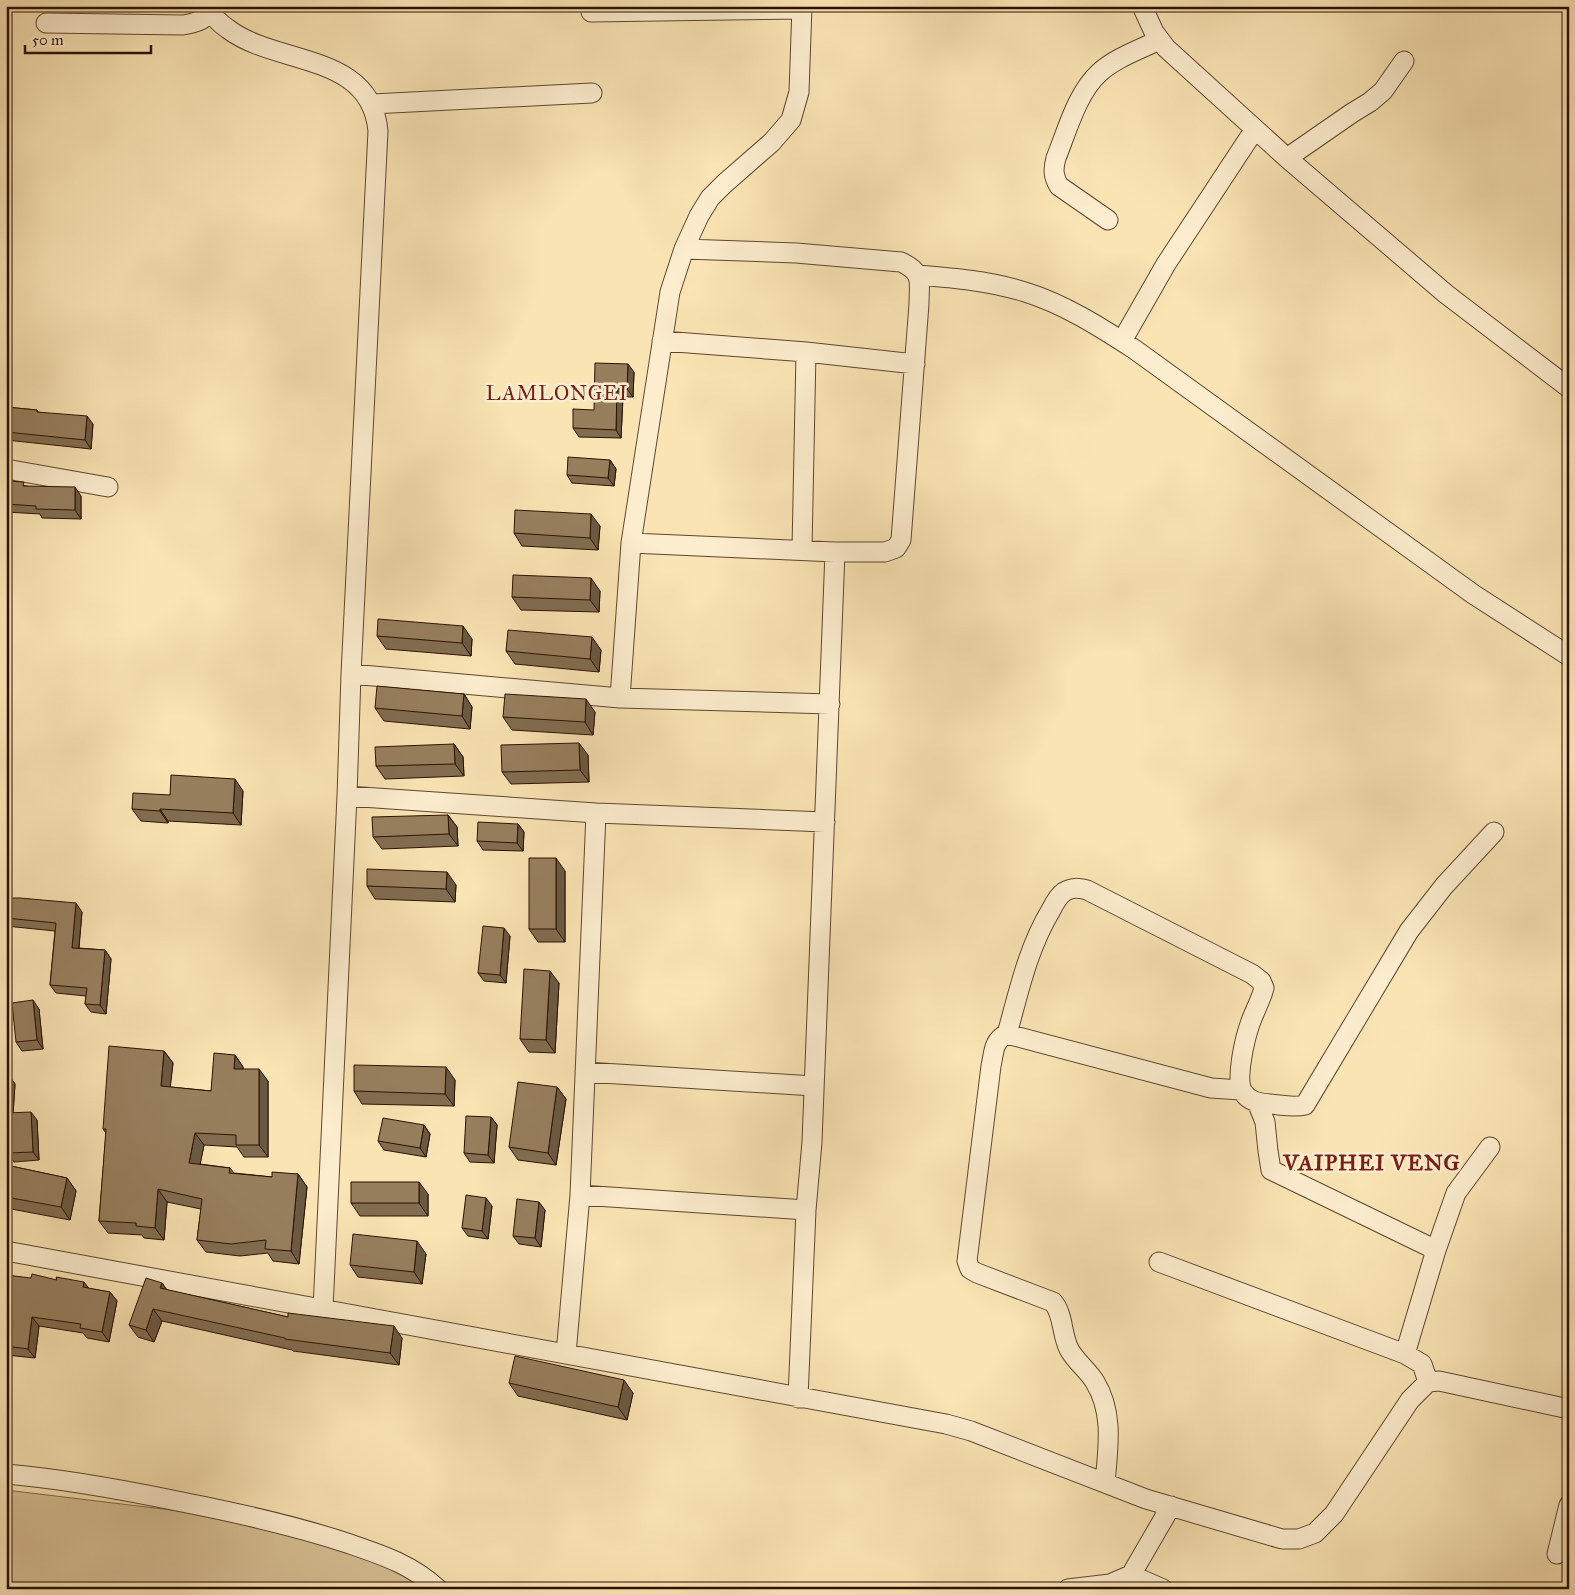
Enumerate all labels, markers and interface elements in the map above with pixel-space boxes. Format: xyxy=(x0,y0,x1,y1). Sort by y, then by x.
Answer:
scale bar xyxy=(25,22,151,54)
text: 50 m xyxy=(32,31,64,49)
district label: LAMLONGEI xyxy=(486,381,628,405)
district label: VAIPHEI VENG xyxy=(1282,1149,1461,1176)

